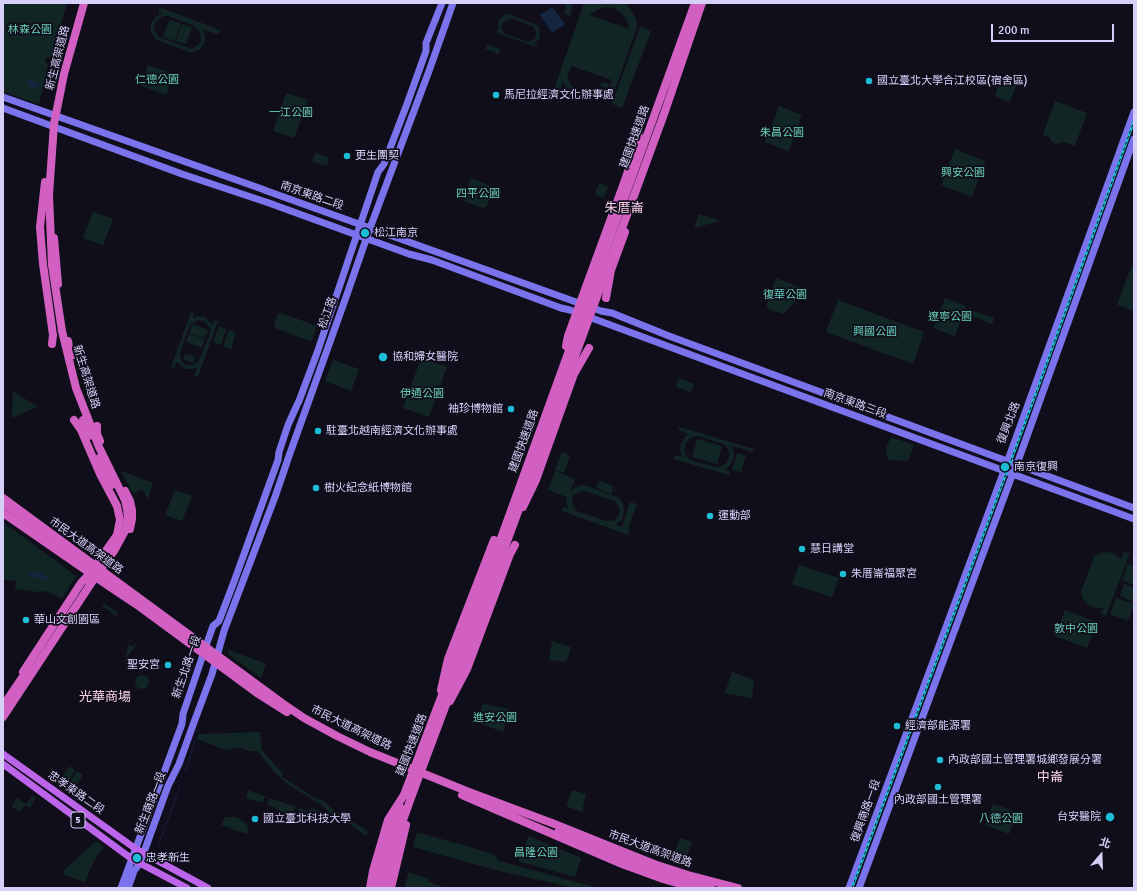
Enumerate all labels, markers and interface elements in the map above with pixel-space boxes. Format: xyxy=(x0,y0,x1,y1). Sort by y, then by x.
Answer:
scale bar xyxy=(993,16,1116,42)
park label: 林森公園 xyxy=(8,23,52,37)
text: 200 m xyxy=(998,23,1030,38)
street label: 新生高架道路 xyxy=(44,24,72,92)
park label: 仁德公園 xyxy=(135,73,179,87)
place label: 國立臺北大學合江校區(宿舍區) xyxy=(877,74,1027,88)
marker: 國立臺北大學合江校區(宿舍區) xyxy=(864,76,874,86)
place label: 馬尼拉經濟文化辦事處 xyxy=(504,88,614,102)
marker: 馬尼拉經濟文化辦事處 xyxy=(491,90,501,100)
street label: 建國快速道路 xyxy=(618,104,652,170)
park label: 一江公園 xyxy=(269,106,313,120)
park label: 朱昌公園 xyxy=(760,126,804,140)
place label: 更生團契 xyxy=(355,149,399,163)
marker: 更生團契 xyxy=(342,151,352,161)
park label: 興安公園 xyxy=(941,166,985,180)
street label: 南京東路二段 xyxy=(279,179,345,213)
park label: 四平公園 xyxy=(456,187,500,201)
district label: 朱厝崙 xyxy=(605,201,643,217)
place label: 松江南京 xyxy=(374,226,418,240)
marker: 松江南京 xyxy=(359,227,371,239)
park label: 復華公園 xyxy=(763,288,807,302)
street label: 松江路 xyxy=(316,295,340,331)
park label: 遼寧公園 xyxy=(928,310,972,324)
park label: 興國公園 xyxy=(853,325,897,339)
street label: 新生高架道路 xyxy=(70,344,102,410)
place label: 協和婦女醫院 xyxy=(392,350,458,364)
marker: 協和婦女醫院 xyxy=(377,351,389,363)
park label: 伊通公園 xyxy=(400,387,444,401)
street label: 南京東路三段 xyxy=(822,387,888,421)
street label: 復興北路 xyxy=(995,400,1023,446)
place label: 袖珍博物館 xyxy=(448,402,503,416)
marker: 袖珍博物館 xyxy=(506,404,516,414)
street label: 建國快速道路 xyxy=(507,408,541,474)
place label: 駐臺北越南經濟文化辦事處 xyxy=(326,424,458,438)
marker: 駐臺北越南經濟文化辦事處 xyxy=(313,426,323,436)
place label: 南京復興 xyxy=(1014,460,1058,474)
marker: 南京復興 xyxy=(999,461,1011,473)
place label: 樹火紀念紙博物館 xyxy=(324,481,412,495)
marker: 樹火紀念紙博物館 xyxy=(311,483,321,493)
place label: 運動部 xyxy=(718,509,751,523)
marker: 運動部 xyxy=(705,511,715,521)
street label: 市民大道高架道路 xyxy=(47,515,125,577)
place label: 慧日講堂 xyxy=(810,542,854,556)
marker: 慧日講堂 xyxy=(797,544,807,554)
place label: 朱厝崙福聚宮 xyxy=(851,567,917,581)
marker: 朱厝崙福聚宮 xyxy=(838,569,848,579)
place label: 華山文創園區 xyxy=(34,613,100,627)
marker: 華山文創園區 xyxy=(21,615,31,625)
park label: 敦中公園 xyxy=(1054,622,1098,636)
street label: 新生北路一段 xyxy=(170,634,204,700)
place label: 聖安宮 xyxy=(127,658,160,672)
marker: 聖安宮 xyxy=(163,660,173,670)
district label: 光華商場 xyxy=(79,690,131,706)
street label: 市民大道高架道路 xyxy=(309,703,393,753)
park label: 進安公園 xyxy=(473,711,517,725)
street label: 建國快速道路 xyxy=(394,712,430,778)
place label: 經濟部能源署 xyxy=(905,719,971,733)
marker: 經濟部能源署 xyxy=(892,721,902,731)
place label: 內政部國土管理署城鄉發展分署 xyxy=(948,753,1102,767)
marker: 內政部國土管理署城鄉發展分署 xyxy=(935,755,945,765)
street label: 忠孝東路二段 xyxy=(45,769,107,817)
street label: 新生南路一段 xyxy=(133,770,169,836)
district label: 中崙 xyxy=(1037,770,1063,786)
street label: 復興南路一段 xyxy=(849,778,883,844)
marker: 內政部國土管理署 xyxy=(933,782,943,792)
place label: 內政部國土管理署 xyxy=(894,793,982,807)
place label: 台安醫院 xyxy=(1057,810,1101,824)
marker: 台安醫院 xyxy=(1104,811,1116,823)
road number: 5 xyxy=(71,812,85,828)
place label: 國立臺北科技大學 xyxy=(263,812,351,826)
park label: 八德公園 xyxy=(979,812,1023,826)
marker: 國立臺北科技大學 xyxy=(250,814,260,824)
street label: 市民大道高架道路 xyxy=(606,828,694,870)
north arrow xyxy=(1081,835,1121,875)
text: 北 xyxy=(1098,835,1112,851)
park label: 昌隆公園 xyxy=(514,846,558,860)
place label: 忠孝新生 xyxy=(146,851,190,865)
marker: 忠孝新生 xyxy=(131,852,143,864)

